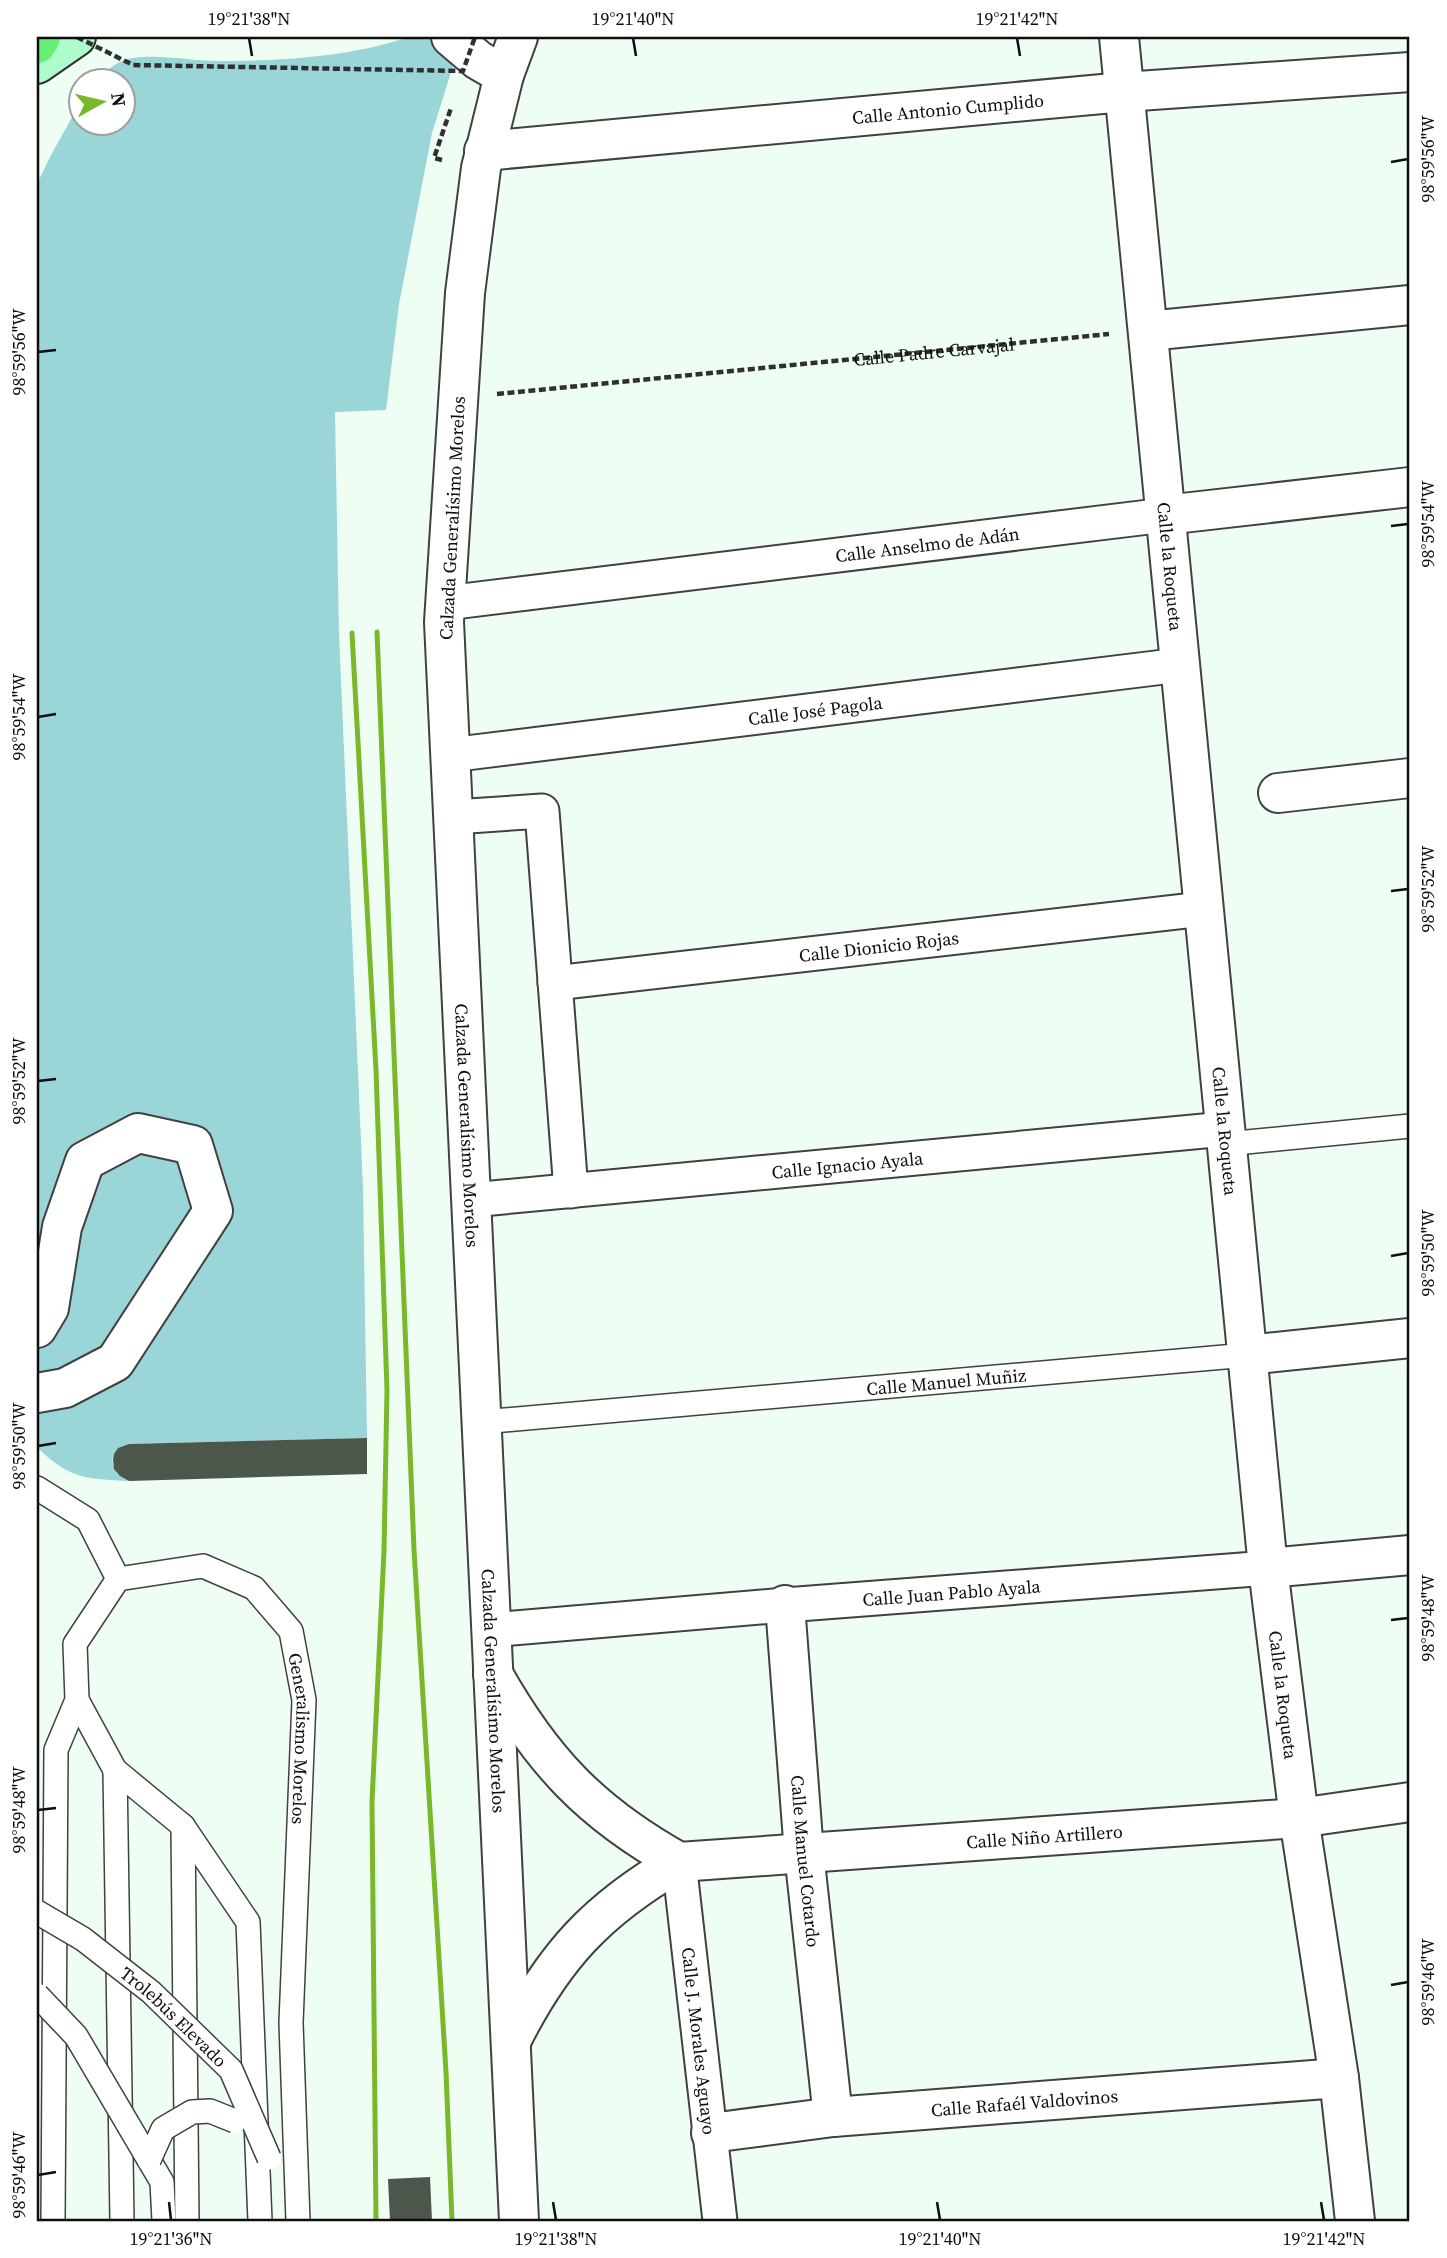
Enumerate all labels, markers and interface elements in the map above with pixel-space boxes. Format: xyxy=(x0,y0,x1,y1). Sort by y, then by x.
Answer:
text: 19°21'38"N xyxy=(208,6,290,31)
text: 19°21'40"N xyxy=(592,6,674,31)
text: 19°21'42"N xyxy=(976,6,1058,31)
north arrow xyxy=(66,66,136,136)
street label: Calle Antonio Cumplido xyxy=(851,87,1045,130)
text: N xyxy=(105,91,133,108)
text: 98°59'56"W xyxy=(1415,115,1440,202)
text: 98°59'56"W xyxy=(6,308,31,395)
street label: Calle Padre Carvajal xyxy=(852,331,1015,371)
street label: Calzada Generalísimo Morelos xyxy=(433,395,471,641)
text: 98°59'54"W xyxy=(1415,480,1440,567)
street label: Calle la Roqueta xyxy=(1152,501,1189,633)
street label: Calle Anselmo de Adán xyxy=(834,520,1021,568)
text: 98°59'54"W xyxy=(6,673,31,760)
street label: Calle José Pagola xyxy=(747,689,885,731)
text: 98°59'52"W xyxy=(1415,845,1440,932)
street label: Calle Dionicio Rojas xyxy=(798,924,960,968)
street label: Calzada Generalísimo Morelos xyxy=(449,1003,486,1248)
text: 98°59'52"W xyxy=(6,1037,31,1124)
street label: Calle la Roqueta xyxy=(1207,1065,1244,1197)
street label: Calle Ignacio Ayala xyxy=(770,1145,925,1184)
text: 98°59'50"W xyxy=(1415,1209,1440,1296)
street label: Calle Manuel Muñiz xyxy=(865,1362,1027,1401)
text: 98°59'50"W xyxy=(6,1402,31,1489)
street label: Calzada Generalísimo Morelos xyxy=(476,1568,512,1814)
street label: Calle Juan Pablo Ayala xyxy=(861,1573,1042,1612)
text: 98°59'48"W xyxy=(1415,1574,1440,1661)
street label: Calle la Roqueta xyxy=(1263,1629,1304,1761)
street label: Generalismo Morelos xyxy=(283,1651,317,1825)
text: 98°59'48"W xyxy=(6,1766,31,1853)
street label: Calle Manuel Cotardo xyxy=(786,1774,827,1949)
street label: Calle Niño Artillero xyxy=(965,1818,1123,1854)
text: 98°59'46"W xyxy=(1415,1938,1440,2025)
street label: Calle J. Morales Aguayo xyxy=(676,1946,723,2136)
street label: Trolebús Elevado xyxy=(115,1960,233,2073)
street label: Calle Rafaél Valdovinos xyxy=(930,2083,1119,2122)
text: 98°59'46"W xyxy=(6,2131,31,2218)
text: 19°21'36"N xyxy=(130,2226,212,2251)
text: 19°21'38"N xyxy=(515,2226,597,2251)
text: 19°21'40"N xyxy=(899,2226,981,2251)
text: 19°21'42"N xyxy=(1283,2226,1365,2251)

